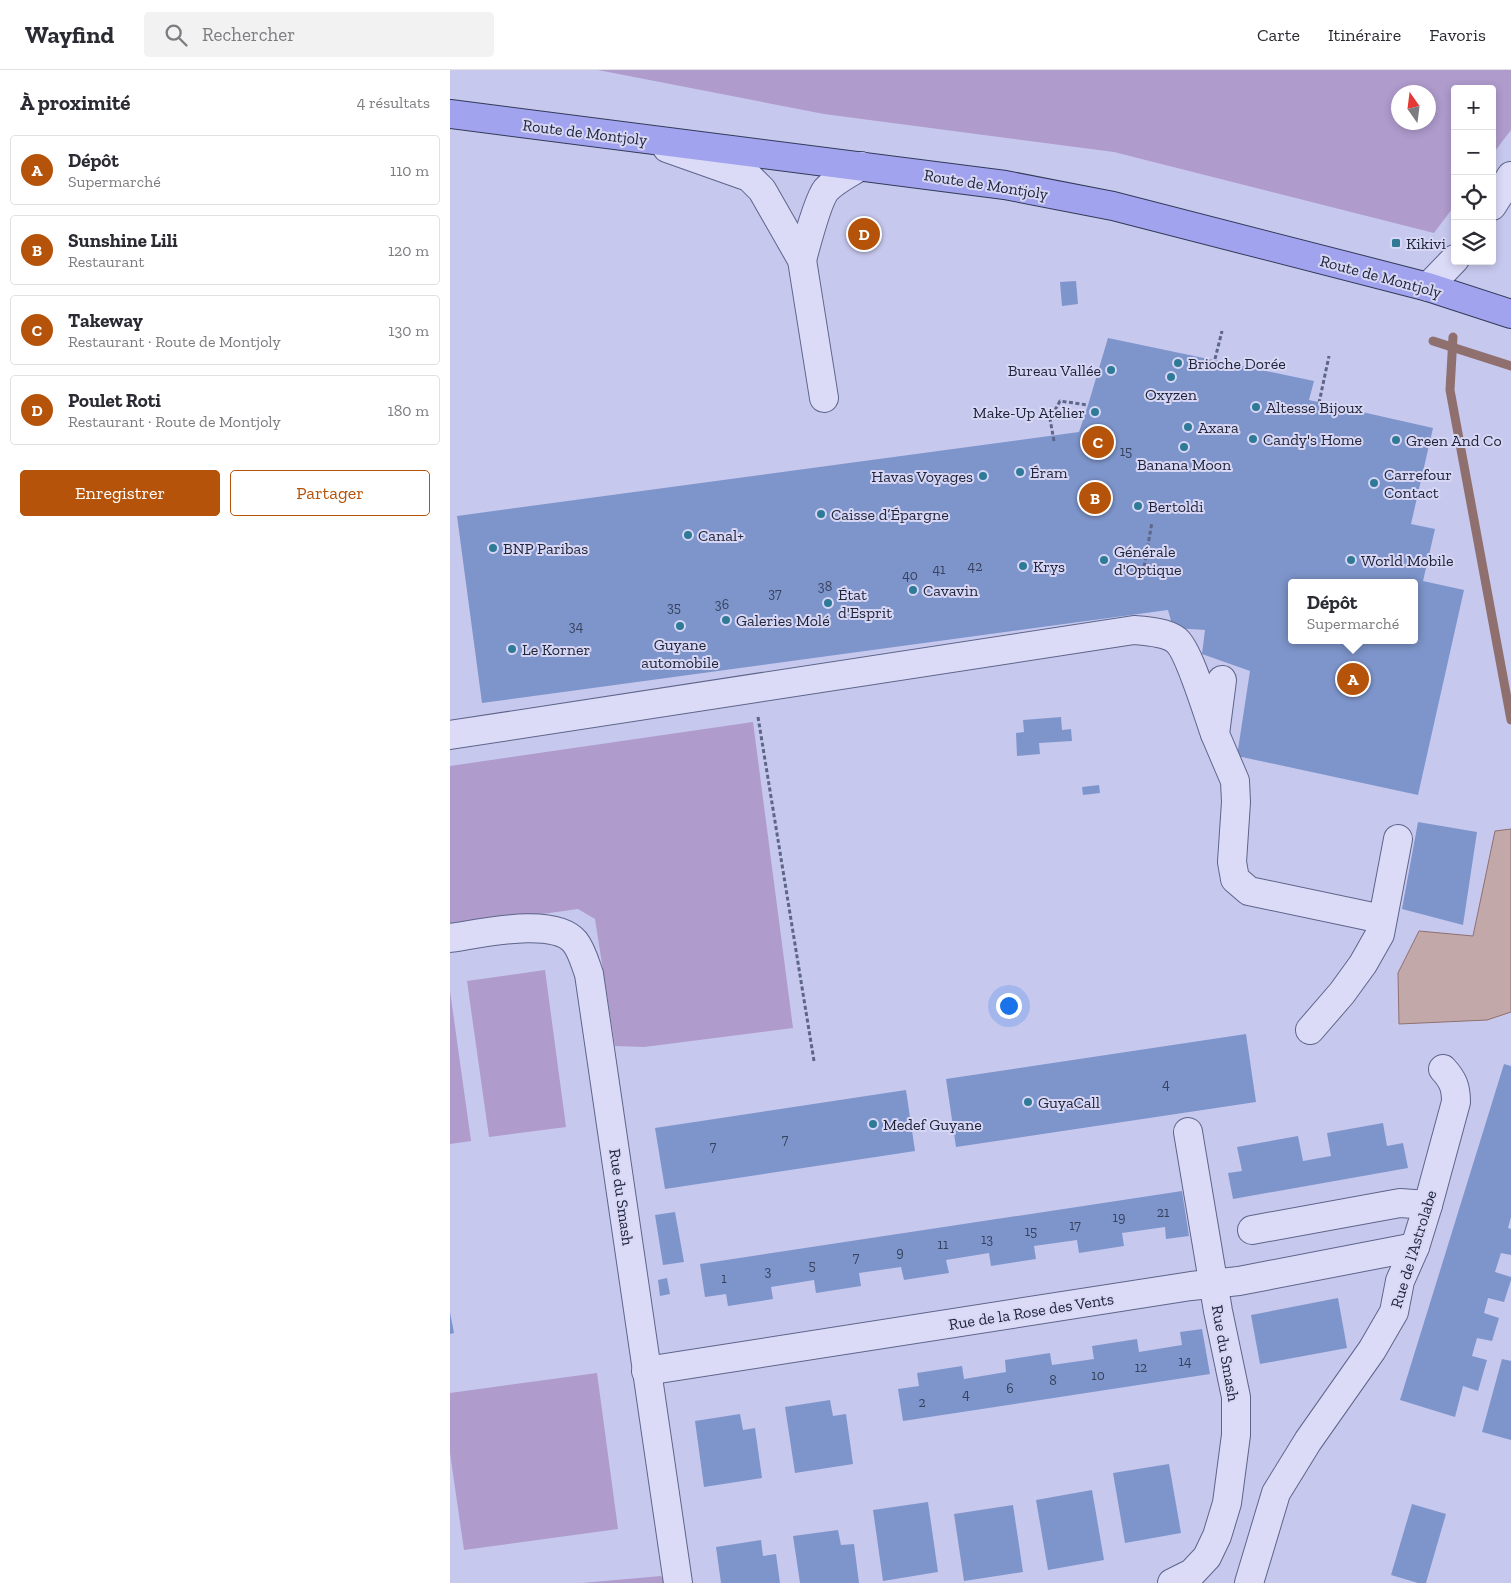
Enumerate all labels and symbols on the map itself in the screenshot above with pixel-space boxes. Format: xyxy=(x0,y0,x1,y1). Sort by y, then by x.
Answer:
north arrow xyxy=(1391,85,1436,130)
street label: Route de Montjoly xyxy=(522,115,649,150)
street label: Route de Montjoly xyxy=(922,165,1050,204)
pin: D xyxy=(848,215,880,253)
place label: Kikivi xyxy=(1406,234,1446,253)
marker: Kikivi xyxy=(1390,237,1402,249)
street label: Route de Montjoly xyxy=(1318,251,1445,302)
place label: Brioche Dorée xyxy=(1188,354,1286,373)
marker: Brioche Dorée xyxy=(1172,357,1184,369)
place label: Bureau Vallée xyxy=(1008,361,1101,380)
marker: Bureau Vallée xyxy=(1105,364,1117,376)
marker: Oxyzen xyxy=(1165,371,1177,383)
place label: Oxyzen xyxy=(1145,385,1198,404)
place label: Altesse Bijoux xyxy=(1266,398,1363,417)
marker: Altesse Bijoux xyxy=(1250,401,1262,413)
place label: Make-Up Atelier xyxy=(973,403,1085,422)
marker: Make-Up Atelier xyxy=(1089,406,1101,418)
place label: Axara xyxy=(1198,418,1239,437)
marker: Axara xyxy=(1182,421,1194,433)
pin: C xyxy=(1082,423,1114,461)
place label: Candy's Home xyxy=(1263,430,1362,449)
place label: Green And Co xyxy=(1406,431,1502,450)
marker: Candy's Home xyxy=(1247,433,1259,445)
marker: Green And Co xyxy=(1390,434,1402,446)
marker: Banana Moon xyxy=(1178,441,1190,453)
house number: 15 xyxy=(1120,443,1132,460)
place label: Banana Moon xyxy=(1137,455,1232,474)
place label: Éram xyxy=(1030,463,1068,482)
place label: Carrefour Contact xyxy=(1384,465,1452,502)
marker: Éram xyxy=(1014,466,1026,478)
place label: Havas Voyages xyxy=(871,467,973,486)
marker: Havas Voyages xyxy=(977,470,989,482)
marker: Carrefour Contact xyxy=(1368,477,1380,489)
pin: B xyxy=(1079,479,1111,517)
place label: Bertoldi xyxy=(1148,497,1204,516)
marker: Bertoldi xyxy=(1132,500,1144,512)
place label: Caisse d’Épargne xyxy=(831,505,949,524)
marker: Caisse d’Épargne xyxy=(815,508,827,520)
place label: Canal+ xyxy=(698,526,744,545)
marker: Canal+ xyxy=(682,529,694,541)
place label: BNP Paribas xyxy=(503,539,588,558)
marker: BNP Paribas xyxy=(487,542,499,554)
place label: Générale d'Optique xyxy=(1114,542,1182,579)
place label: World Mobile xyxy=(1361,551,1453,570)
marker: Générale d'Optique xyxy=(1098,554,1110,566)
marker: World Mobile xyxy=(1345,554,1357,566)
place label: Krys xyxy=(1033,557,1065,576)
house number: 42 xyxy=(968,558,982,575)
marker: Krys xyxy=(1017,560,1029,572)
house number: 41 xyxy=(933,561,946,578)
house number: 40 xyxy=(902,567,918,584)
house number: 38 xyxy=(818,578,832,595)
place label: Cavavin xyxy=(923,581,979,600)
marker: Cavavin xyxy=(907,584,919,596)
house number: 37 xyxy=(768,585,782,602)
place label: État d'Esprit xyxy=(838,585,892,622)
house number: 36 xyxy=(715,596,729,613)
marker: État d'Esprit xyxy=(822,597,834,609)
house number: 35 xyxy=(667,599,681,616)
place label: Galeries Molé xyxy=(736,611,830,630)
marker: Galeries Molé xyxy=(720,614,732,626)
house number: 34 xyxy=(569,618,584,635)
marker: Guyane automobile xyxy=(674,620,686,632)
place label: Guyane automobile xyxy=(641,635,719,672)
place label: Le Korner xyxy=(522,640,590,659)
marker: Le Korner xyxy=(506,643,518,655)
pin: A xyxy=(1337,660,1369,698)
your location xyxy=(996,993,1022,1019)
house number: 4 xyxy=(1162,1076,1170,1093)
place label: GuyaCall xyxy=(1038,1093,1100,1112)
marker: GuyaCall xyxy=(1022,1096,1034,1108)
place label: Medef Guyane xyxy=(883,1115,982,1134)
marker: Medef Guyane xyxy=(867,1118,879,1130)
house number: 7 xyxy=(782,1131,789,1148)
house number: 7 xyxy=(710,1138,717,1155)
street label: Rue du Smash xyxy=(605,1148,638,1247)
street label: Rue de l’Astrolabe xyxy=(1387,1188,1440,1310)
house number: 21 xyxy=(1157,1204,1170,1221)
house number: 19 xyxy=(1113,1209,1125,1226)
house number: 17 xyxy=(1069,1217,1081,1234)
house number: 15 xyxy=(1025,1223,1037,1240)
house number: 13 xyxy=(981,1231,993,1248)
house number: 11 xyxy=(938,1236,949,1253)
house number: 9 xyxy=(896,1244,904,1261)
house number: 7 xyxy=(853,1249,860,1266)
house number: 5 xyxy=(808,1257,816,1274)
house number: 3 xyxy=(765,1263,772,1280)
house number: 1 xyxy=(721,1270,727,1287)
street label: Rue de la Rose des Vents xyxy=(947,1289,1115,1334)
street label: Rue du Smash xyxy=(1208,1303,1243,1403)
house number: 14 xyxy=(1179,1353,1192,1370)
house number: 12 xyxy=(1135,1359,1147,1376)
house number: 10 xyxy=(1091,1367,1105,1384)
house number: 8 xyxy=(1049,1372,1057,1389)
house number: 6 xyxy=(1006,1380,1014,1397)
house number: 4 xyxy=(962,1386,970,1403)
house number: 2 xyxy=(918,1394,926,1411)

